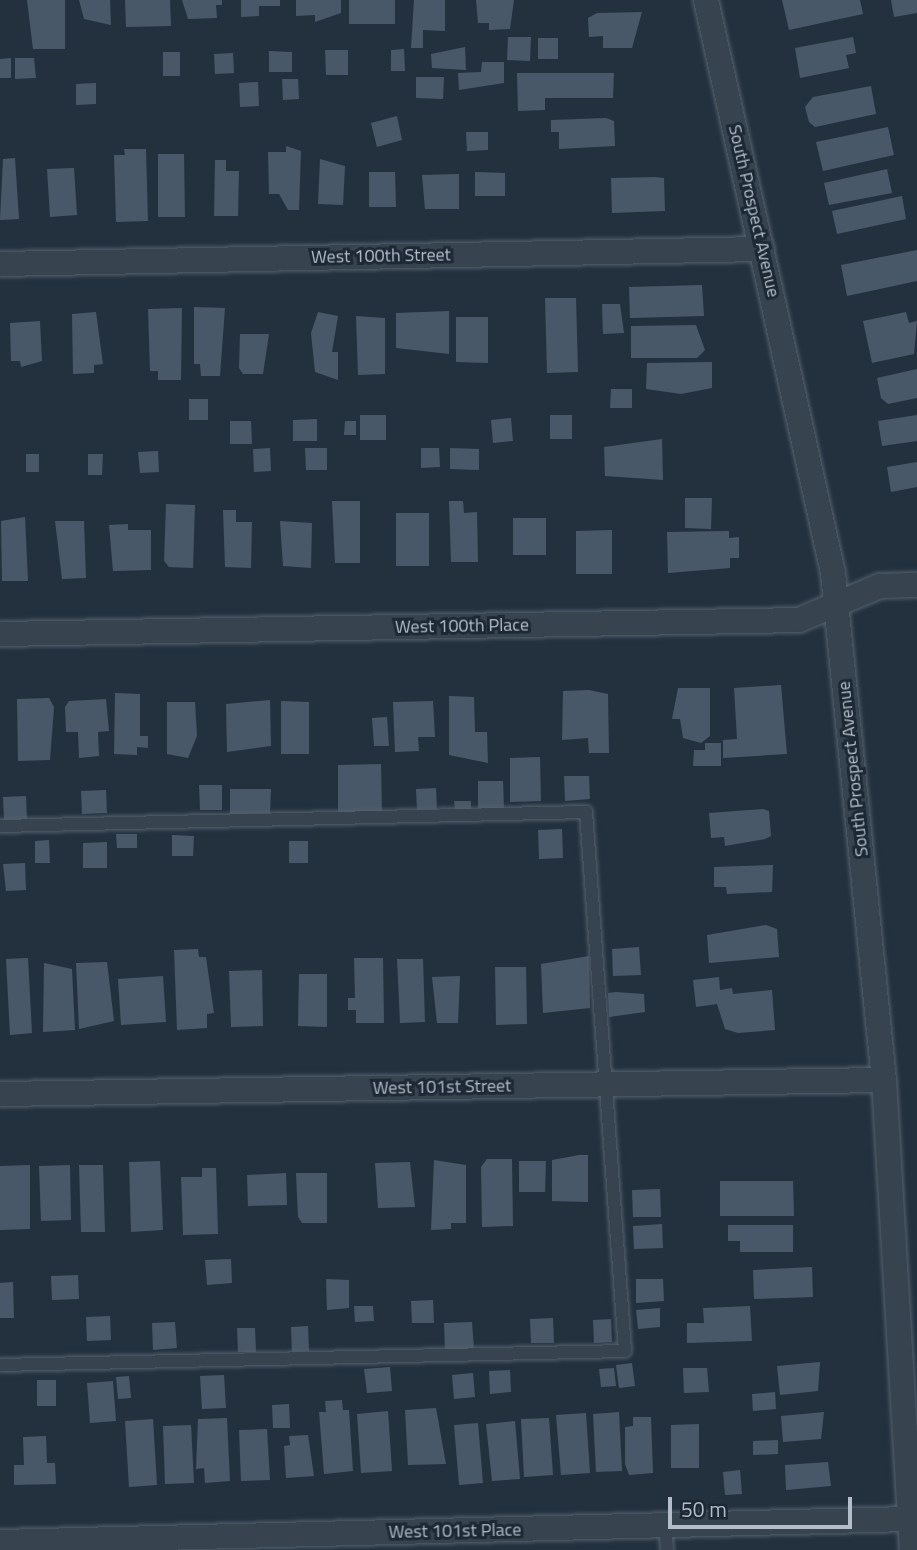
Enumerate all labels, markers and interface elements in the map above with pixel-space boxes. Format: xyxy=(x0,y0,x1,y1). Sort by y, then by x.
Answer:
street label: South Prospect Avenue xyxy=(724,123,784,299)
street label: West 100th Street xyxy=(311,244,451,268)
street label: West 100th Place xyxy=(395,614,529,638)
street label: South Prospect Avenue xyxy=(833,680,873,858)
street label: West 101st Street xyxy=(373,1075,511,1099)
scale bar xyxy=(672,1484,856,1528)
text: 50 m xyxy=(681,1493,727,1525)
street label: West 101st Place xyxy=(388,1519,522,1543)

